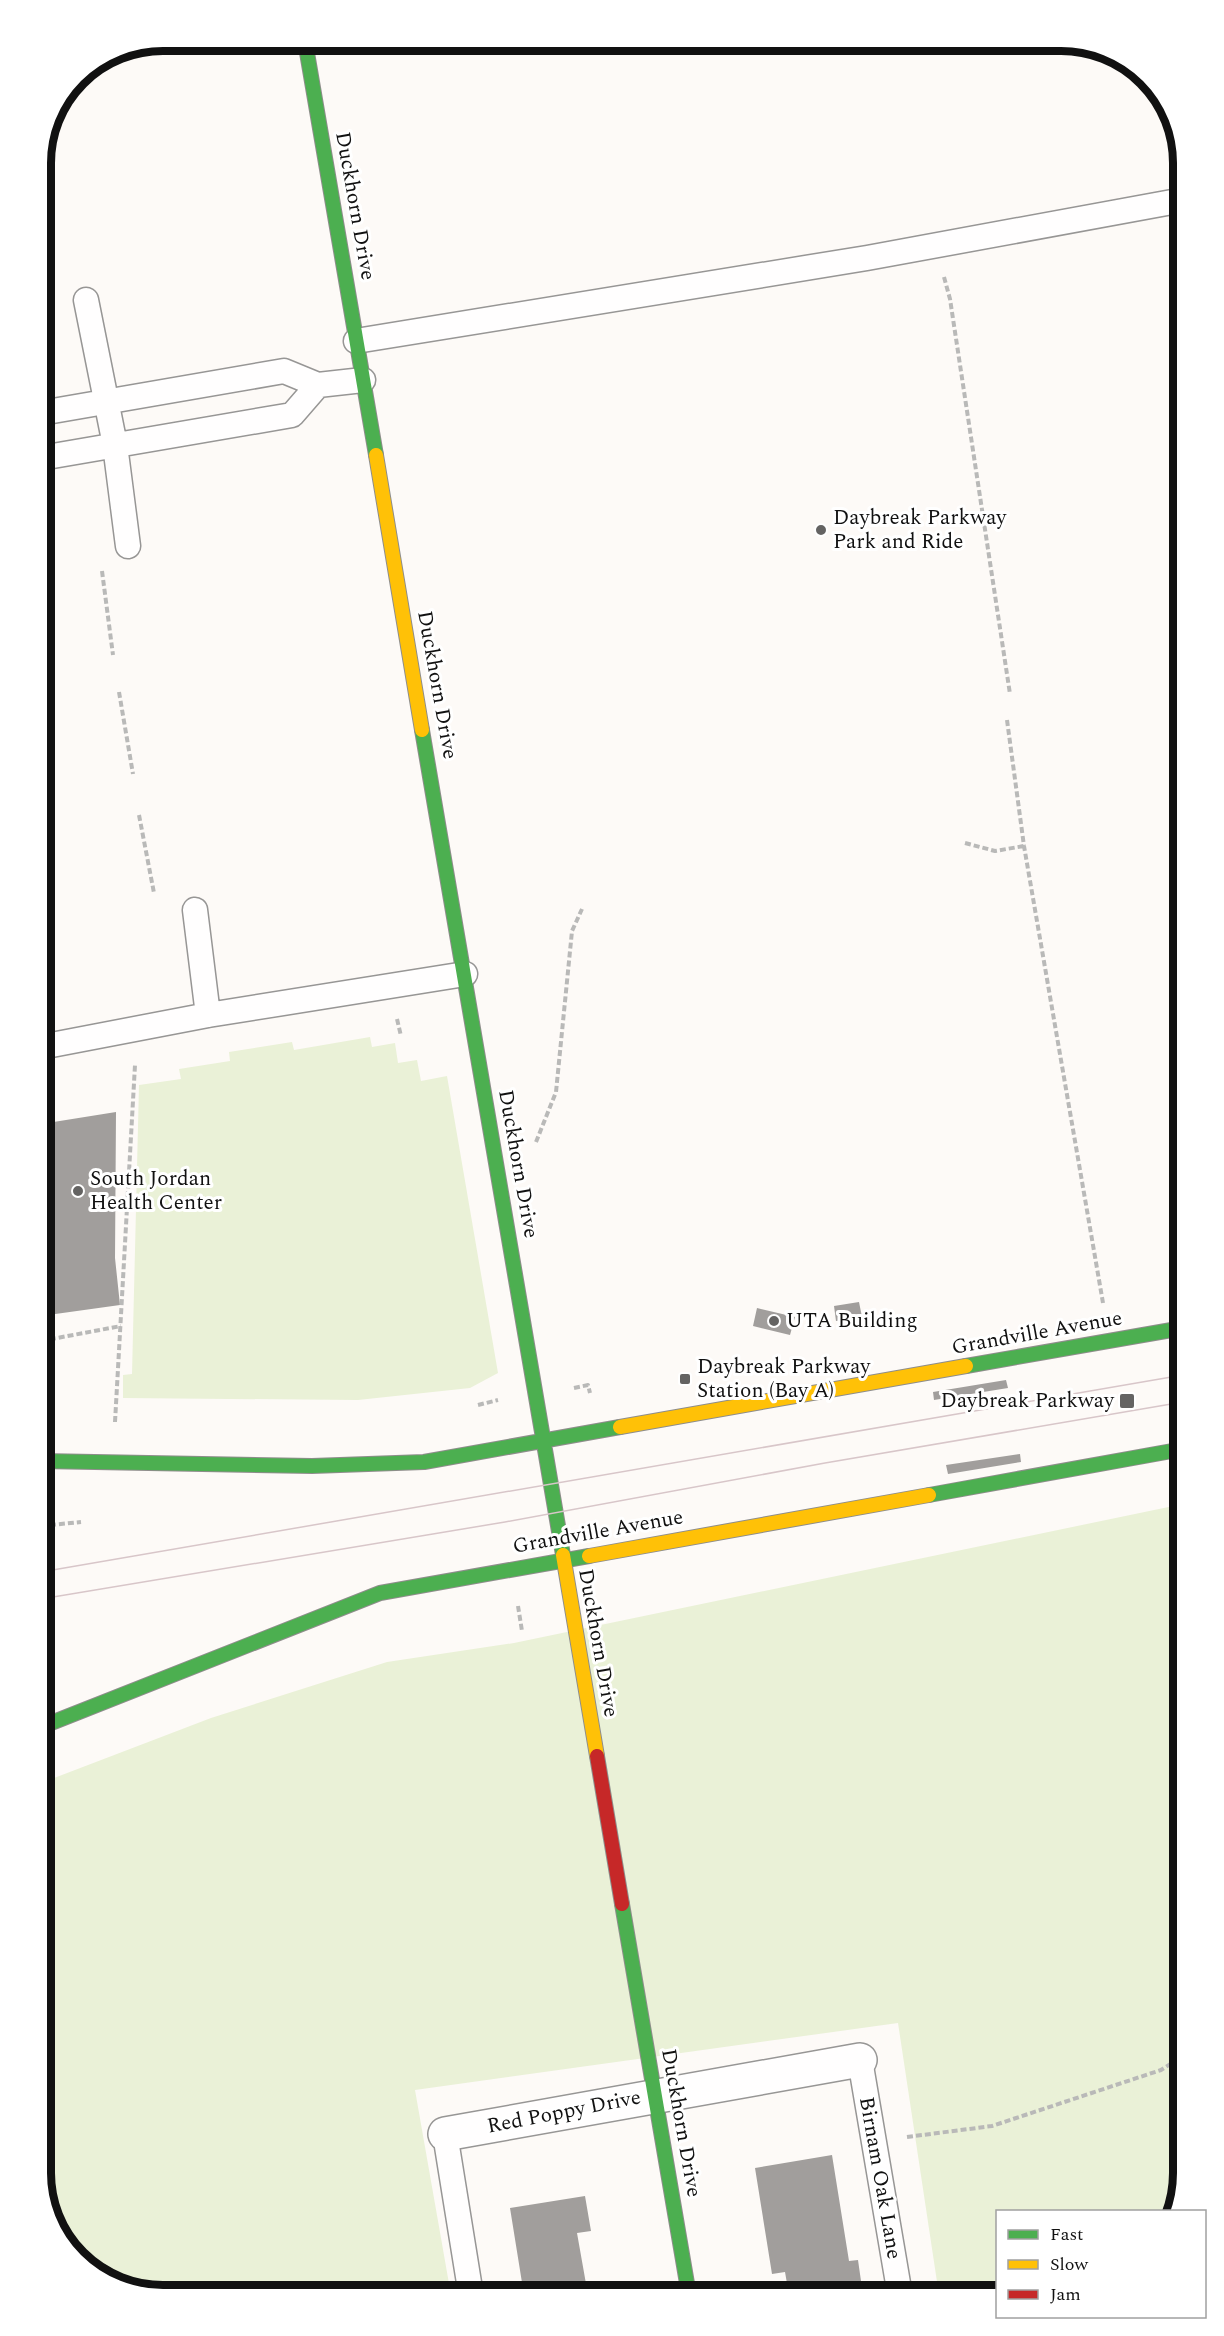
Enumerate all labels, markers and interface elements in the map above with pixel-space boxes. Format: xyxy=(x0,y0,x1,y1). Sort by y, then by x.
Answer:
street label: Duckhorn Drive xyxy=(326,129,384,283)
place label: Daybreak Parkway Park and Ride xyxy=(833,502,1007,558)
marker: Daybreak Parkway Park and Ride xyxy=(814,523,828,537)
street label: Duckhorn Drive xyxy=(408,608,466,762)
street label: Duckhorn Drive xyxy=(489,1087,547,1241)
place label: South Jordan Health Center xyxy=(90,1163,222,1219)
marker: South Jordan Health Center xyxy=(71,1184,85,1198)
street label: Grandville Avenue xyxy=(949,1302,1125,1364)
place label: UTA Building xyxy=(786,1305,918,1337)
marker: UTA Building xyxy=(767,1314,781,1328)
place label: Daybreak Parkway Station (Bay A) xyxy=(697,1351,871,1407)
marker: Daybreak Parkway Station (Bay A) xyxy=(678,1372,692,1386)
place label: Daybreak Parkway xyxy=(941,1385,1115,1417)
marker: Daybreak Parkway xyxy=(1118,1392,1136,1410)
street label: Grandville Avenue xyxy=(510,1501,686,1563)
street label: Duckhorn Drive xyxy=(569,1566,627,1720)
street label: Duckhorn Drive xyxy=(652,2046,710,2200)
street label: Red Poppy Drive xyxy=(484,2081,644,2143)
street label: Birnam Oak Lane xyxy=(850,2094,910,2262)
legend xyxy=(996,2210,1206,2318)
text: Fast xyxy=(1050,2221,1083,2248)
text: Slow xyxy=(1050,2251,1089,2278)
text: Jam xyxy=(1050,2281,1081,2308)

